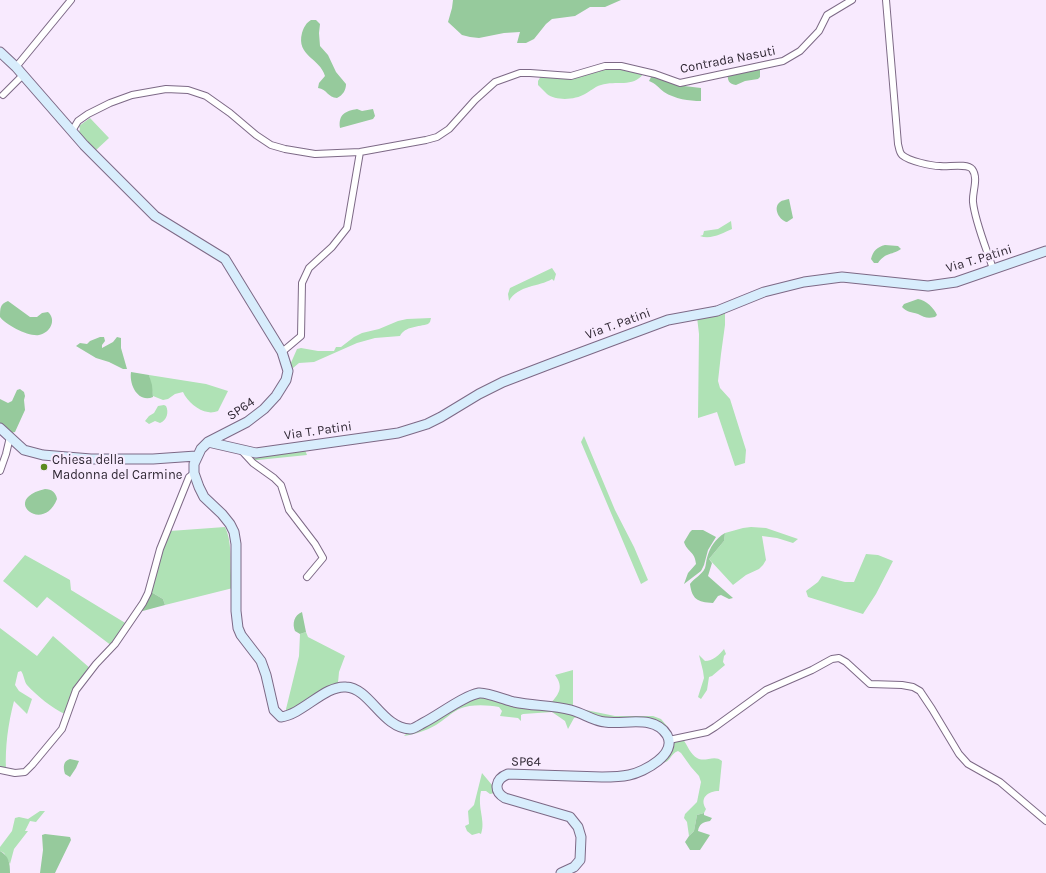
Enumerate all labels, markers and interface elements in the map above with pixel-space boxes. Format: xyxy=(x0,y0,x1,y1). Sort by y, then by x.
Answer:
street label: Contrada Nasuti xyxy=(679,43,777,77)
street label: Via T. Patini xyxy=(944,242,1014,276)
street label: Via T. Patini xyxy=(583,305,653,343)
street label: SP64 xyxy=(224,394,258,424)
street label: Via T. Patini xyxy=(283,419,353,443)
place label: Chiesa della Madonna del Carmine xyxy=(52,452,182,483)
marker: Chiesa della Madonna del Carmine xyxy=(39,462,49,472)
street label: SP64 xyxy=(511,754,541,770)

